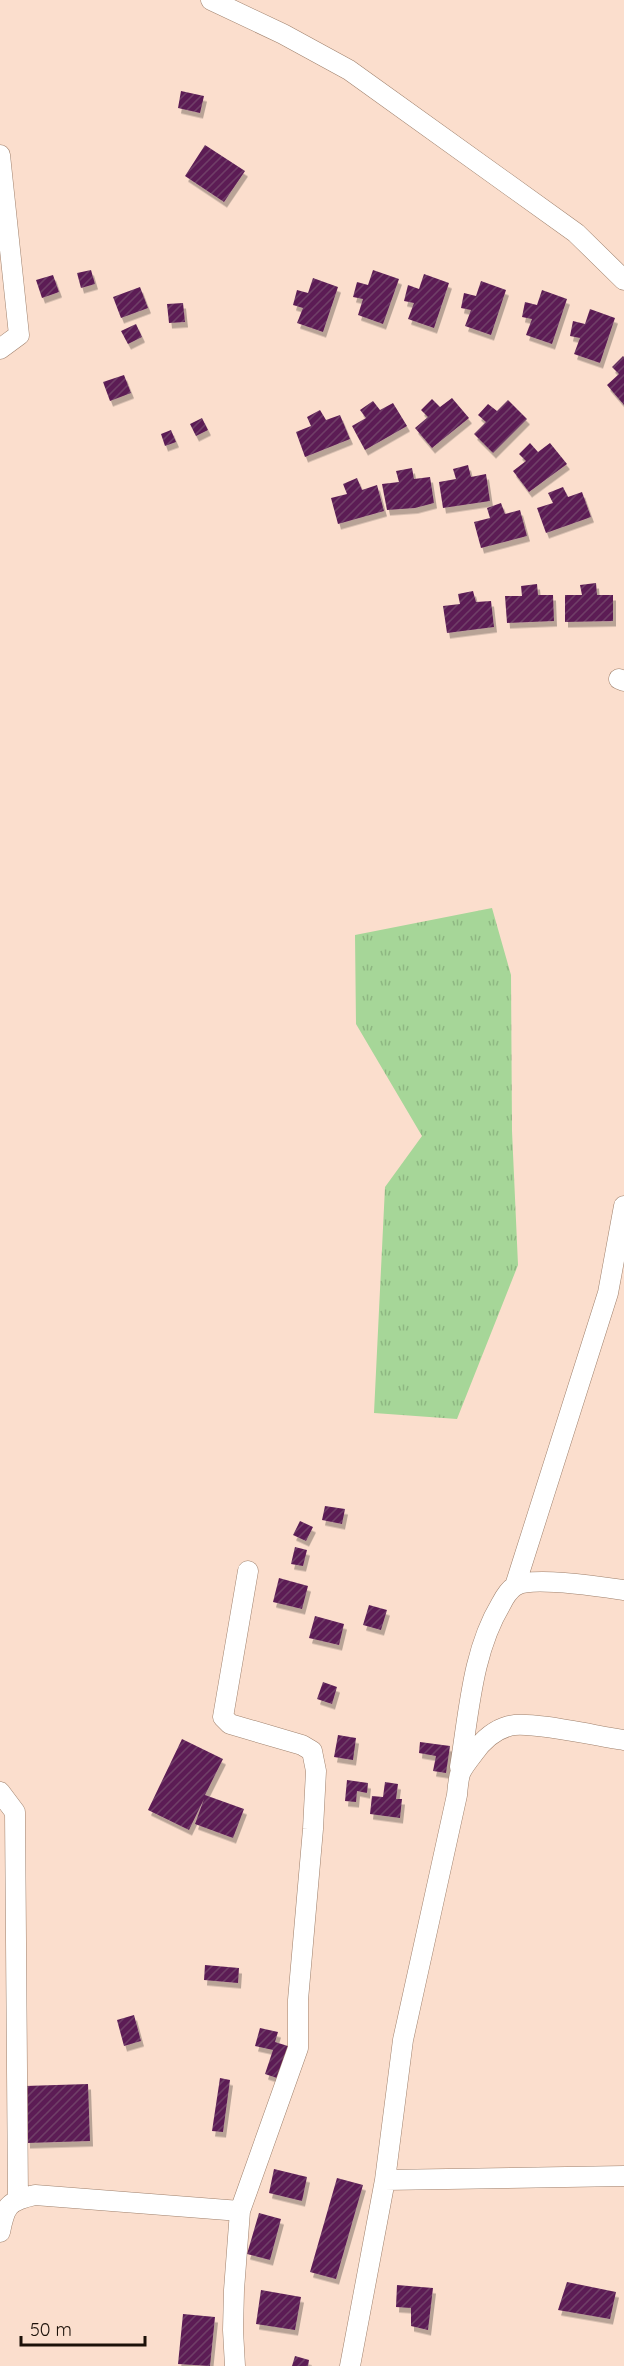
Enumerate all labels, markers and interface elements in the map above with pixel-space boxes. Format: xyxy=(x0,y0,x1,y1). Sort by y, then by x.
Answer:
scale bar xyxy=(21,2309,146,2347)
text: 50 m xyxy=(30,2318,72,2341)

